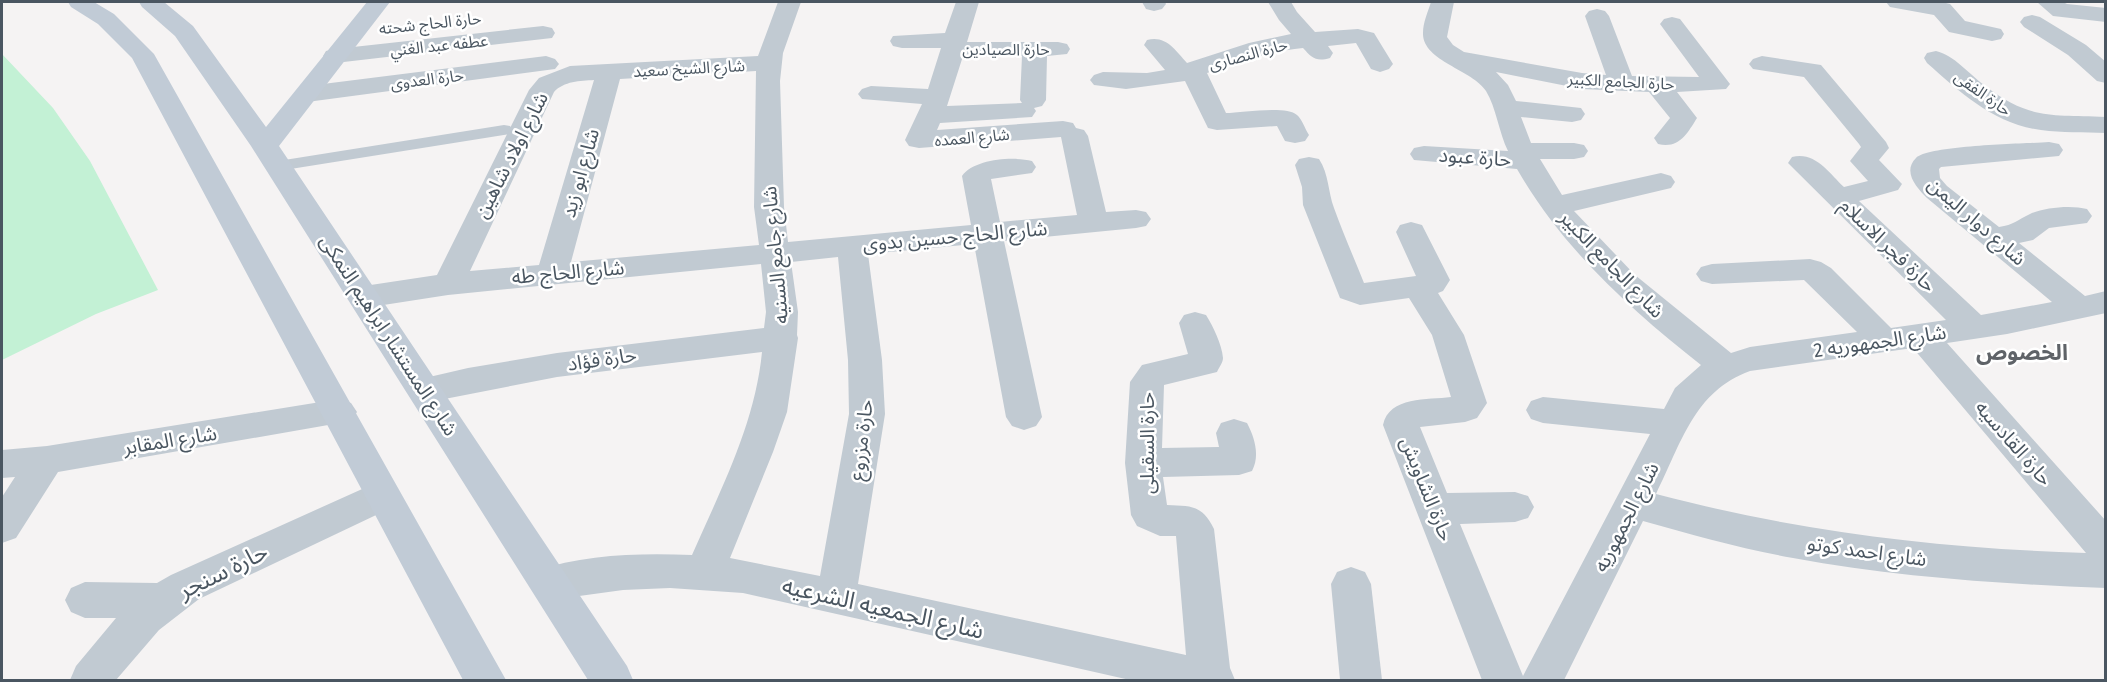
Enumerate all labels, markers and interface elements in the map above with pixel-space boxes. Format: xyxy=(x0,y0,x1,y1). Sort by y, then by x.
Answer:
street label: حارة الحاج شحته xyxy=(378,9,482,41)
street label: عطفه عبد الغني xyxy=(389,31,489,63)
street label: حارة النصارى xyxy=(1207,35,1290,74)
street label: حارة الصيادين xyxy=(962,40,1050,59)
street label: شارع الشيخ سعيد xyxy=(633,56,746,84)
street label: حارة العدوى xyxy=(389,66,465,93)
street label: حارة الفقى xyxy=(1951,67,2015,120)
street label: حارة الجامع الكبير xyxy=(1566,69,1675,97)
street label: شارع اولاد شاهين xyxy=(469,88,556,223)
street label: شارع العمده xyxy=(934,125,1011,153)
street label: شارع ابو زيد xyxy=(556,126,607,221)
street label: حارة عبود xyxy=(1438,142,1512,172)
street label: شارع دوار اليمن xyxy=(1921,172,2031,273)
street label: شارع جامع السنيه xyxy=(757,185,796,325)
street label: حارة فجر الاسلام xyxy=(1833,193,1941,299)
street label: شارع الجامع الكبير xyxy=(1552,204,1669,325)
street label: شارع الحاج حسين بدوى xyxy=(862,216,1049,259)
street label: شارع المستشار ابراهيم النمكى xyxy=(312,230,463,442)
street label: شارع الحاج طه xyxy=(511,255,626,292)
street label: شارع الجمهوريه 2 xyxy=(1812,320,1948,365)
district label: الخصوص xyxy=(1976,339,2068,366)
street label: حارة فؤاد xyxy=(566,342,638,376)
street label: حارة السقيلى xyxy=(1135,392,1159,494)
street label: حارة القادسيه xyxy=(1970,395,2058,491)
street label: حارة مزروع xyxy=(844,398,881,482)
street label: شارع المقابر xyxy=(121,421,219,462)
street label: حارة الشاويش xyxy=(1395,433,1459,545)
street label: شارع الجمهوريه xyxy=(1588,458,1667,577)
street label: شارع احمد كوتو xyxy=(1805,531,1928,574)
street label: حارة سنجر xyxy=(173,537,272,605)
street label: شارع الجمعيه الشرعيه xyxy=(779,571,987,648)

